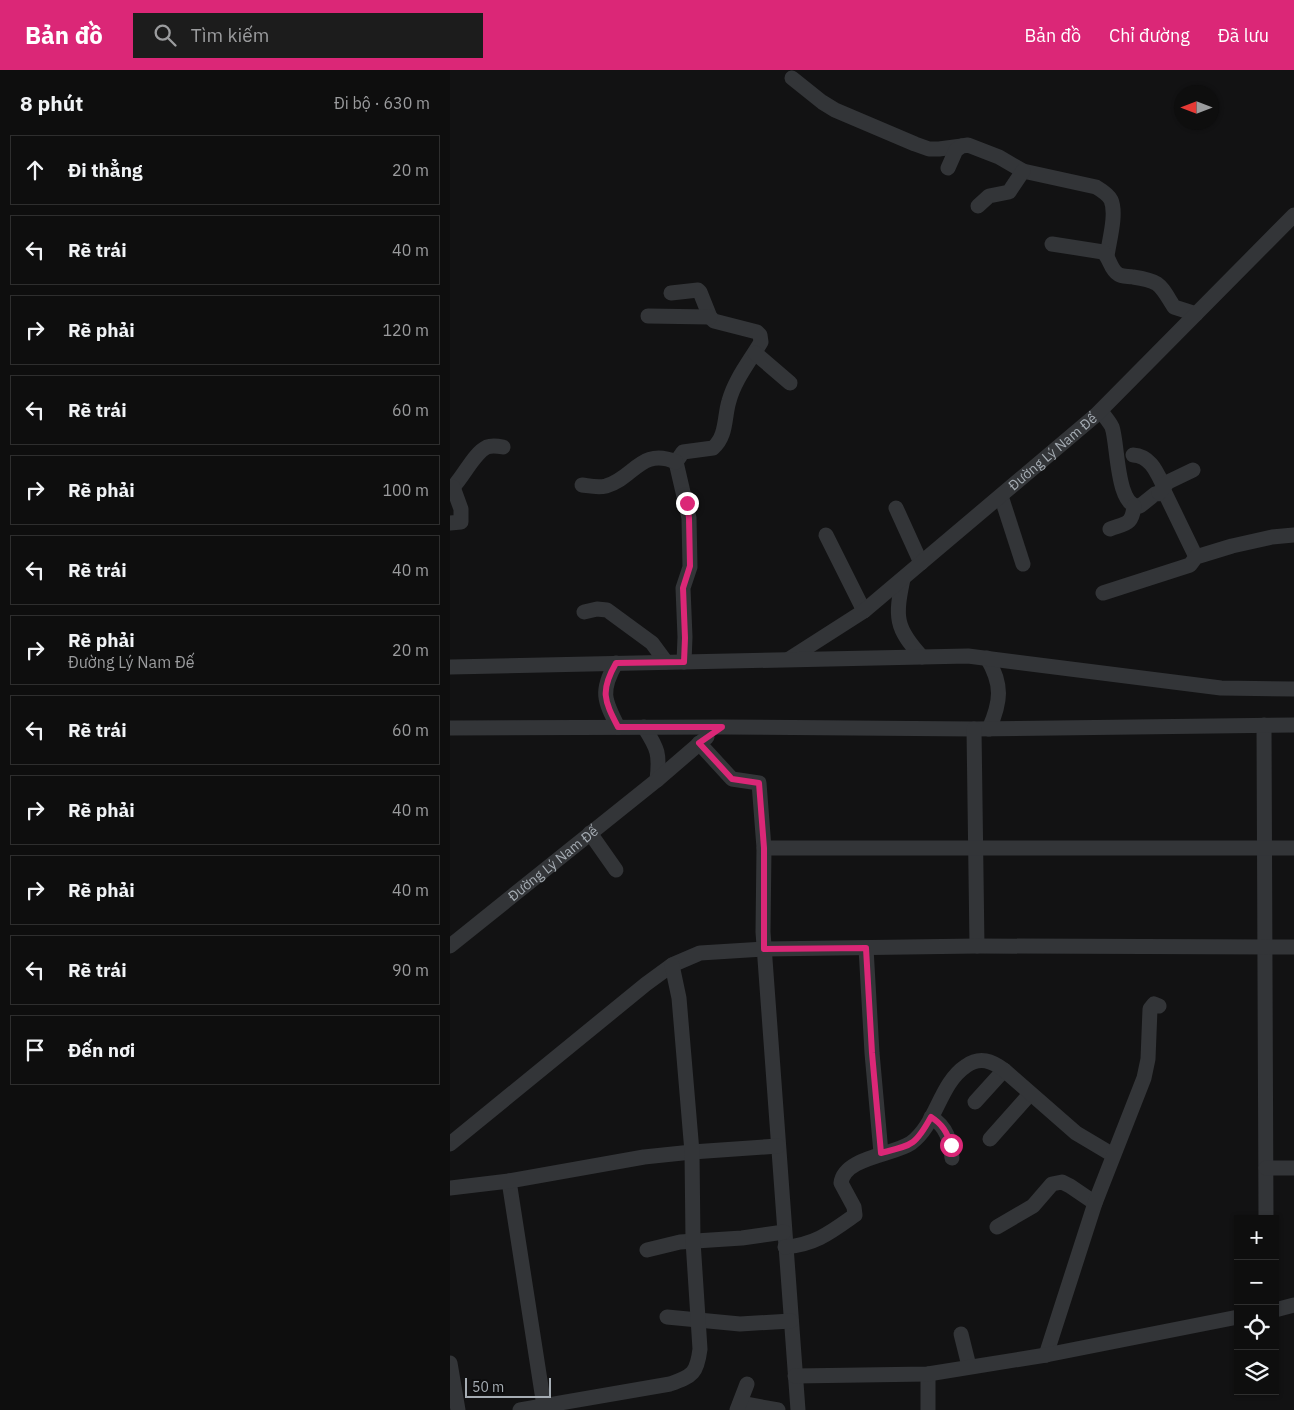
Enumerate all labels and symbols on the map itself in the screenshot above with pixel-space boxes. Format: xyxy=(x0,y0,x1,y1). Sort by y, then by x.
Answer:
north arrow xyxy=(1174,85,1219,130)
street label: Đường Lý Nam Đế xyxy=(1005,409,1101,494)
route end xyxy=(676,492,699,515)
street label: Đường Lý Nam Đế xyxy=(504,822,602,905)
route start xyxy=(940,1134,963,1157)
scale bar xyxy=(465,1375,551,1398)

